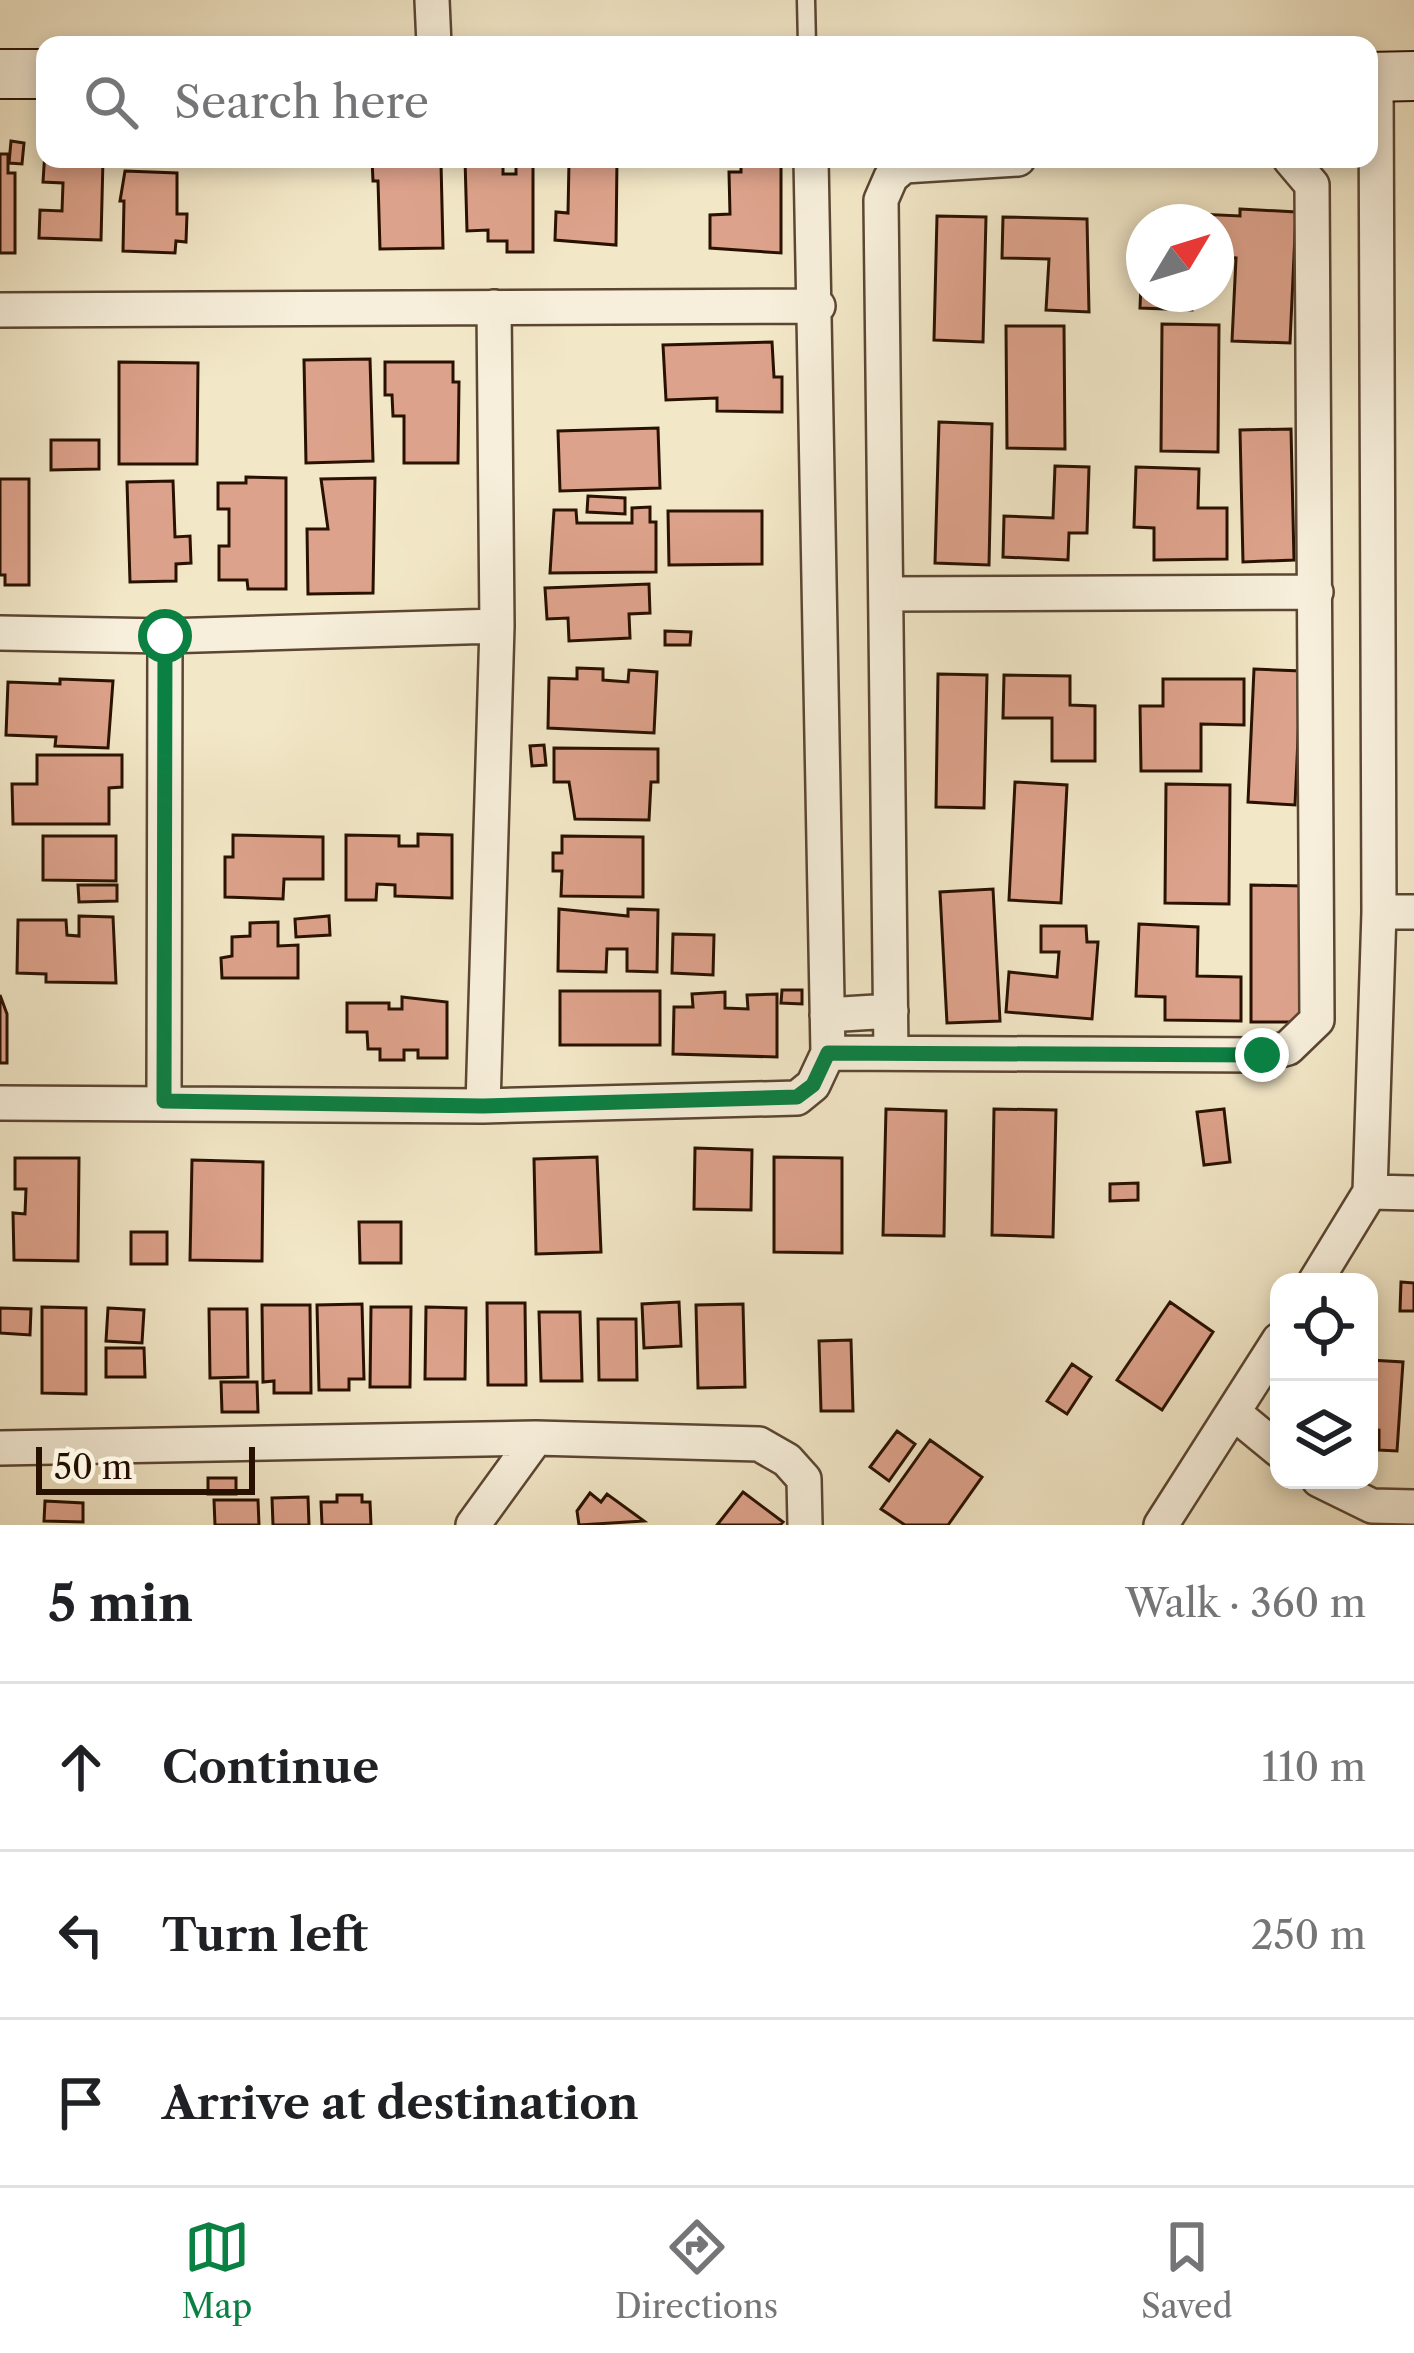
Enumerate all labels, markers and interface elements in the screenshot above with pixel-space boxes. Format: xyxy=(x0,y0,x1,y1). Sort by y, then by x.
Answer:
search box xyxy=(36,36,1378,168)
icon: search xyxy=(78,69,144,135)
text: Search here xyxy=(174,74,429,130)
north arrow xyxy=(1126,204,1234,312)
route start xyxy=(138,609,192,663)
route end xyxy=(1235,1028,1289,1082)
map controls xyxy=(1270,1273,1378,1489)
button: locate xyxy=(1270,1273,1378,1381)
button: layers xyxy=(1270,1381,1378,1489)
scale bar xyxy=(36,1441,255,1494)
text: 50 m xyxy=(54,1447,132,1488)
text: 5 min xyxy=(48,1572,193,1634)
text: Walk · 360 m xyxy=(1125,1579,1366,1627)
icon: ahead xyxy=(48,1734,114,1800)
text: Continue xyxy=(162,1739,379,1795)
text: 110 m xyxy=(1262,1743,1366,1791)
icon: left xyxy=(48,1902,114,1968)
text: Turn left xyxy=(162,1907,368,1963)
text: 250 m xyxy=(1251,1911,1366,1959)
icon: arrive xyxy=(48,2070,114,2136)
text: Arrive at destination xyxy=(162,2075,639,2131)
tab: Map xyxy=(181,2214,252,2327)
tab: Directions xyxy=(615,2214,778,2327)
tab: Saved xyxy=(1141,2214,1233,2327)

